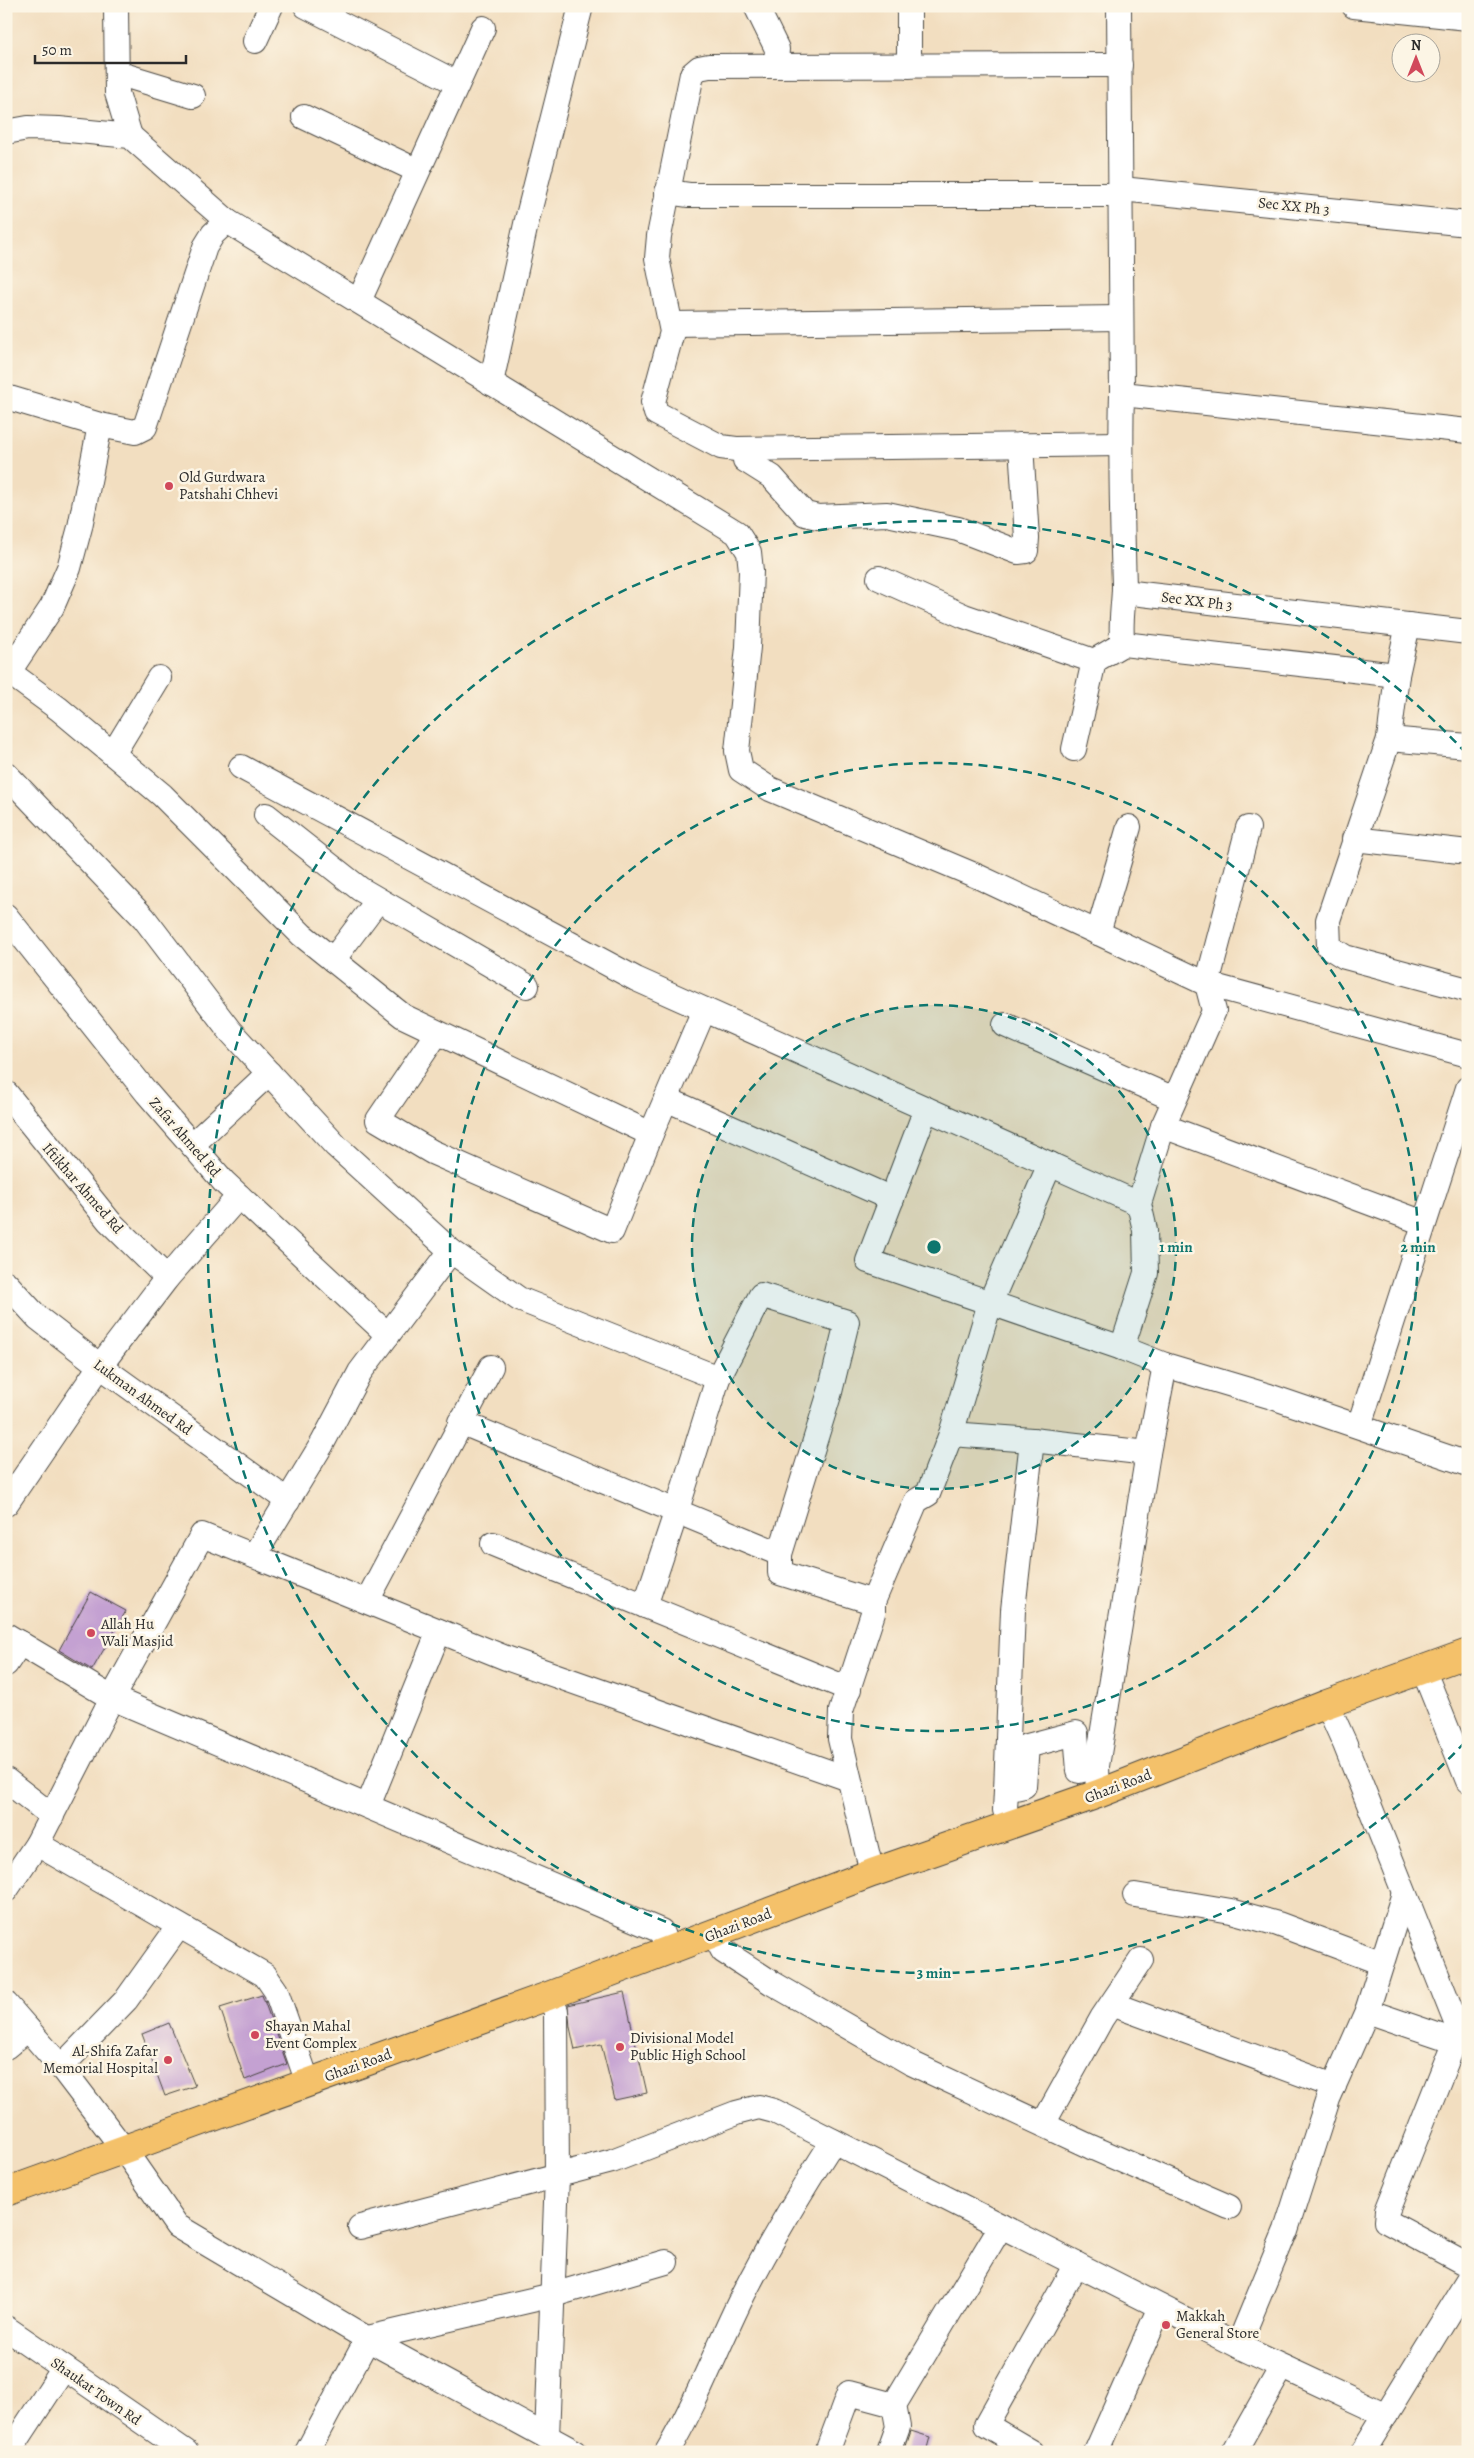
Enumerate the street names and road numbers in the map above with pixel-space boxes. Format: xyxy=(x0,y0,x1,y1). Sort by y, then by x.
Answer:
street label: Sec XX Ph 3 xyxy=(1257,192,1331,220)
street label: Sec XX Ph 3 xyxy=(1160,587,1234,615)
street label: Zafar Ahmed Rd xyxy=(145,1093,226,1182)
street label: Iftikhar Ahmed Rd xyxy=(38,1138,129,1238)
street label: Lukman Ahmed Rd xyxy=(90,1354,197,1440)
street label: Ghazi Road xyxy=(1082,1764,1155,1808)
street label: Ghazi Road xyxy=(702,1903,775,1947)
street label: Ghazi Road xyxy=(322,2043,395,2086)
street label: Shaukat Town Rd xyxy=(47,2352,146,2430)

